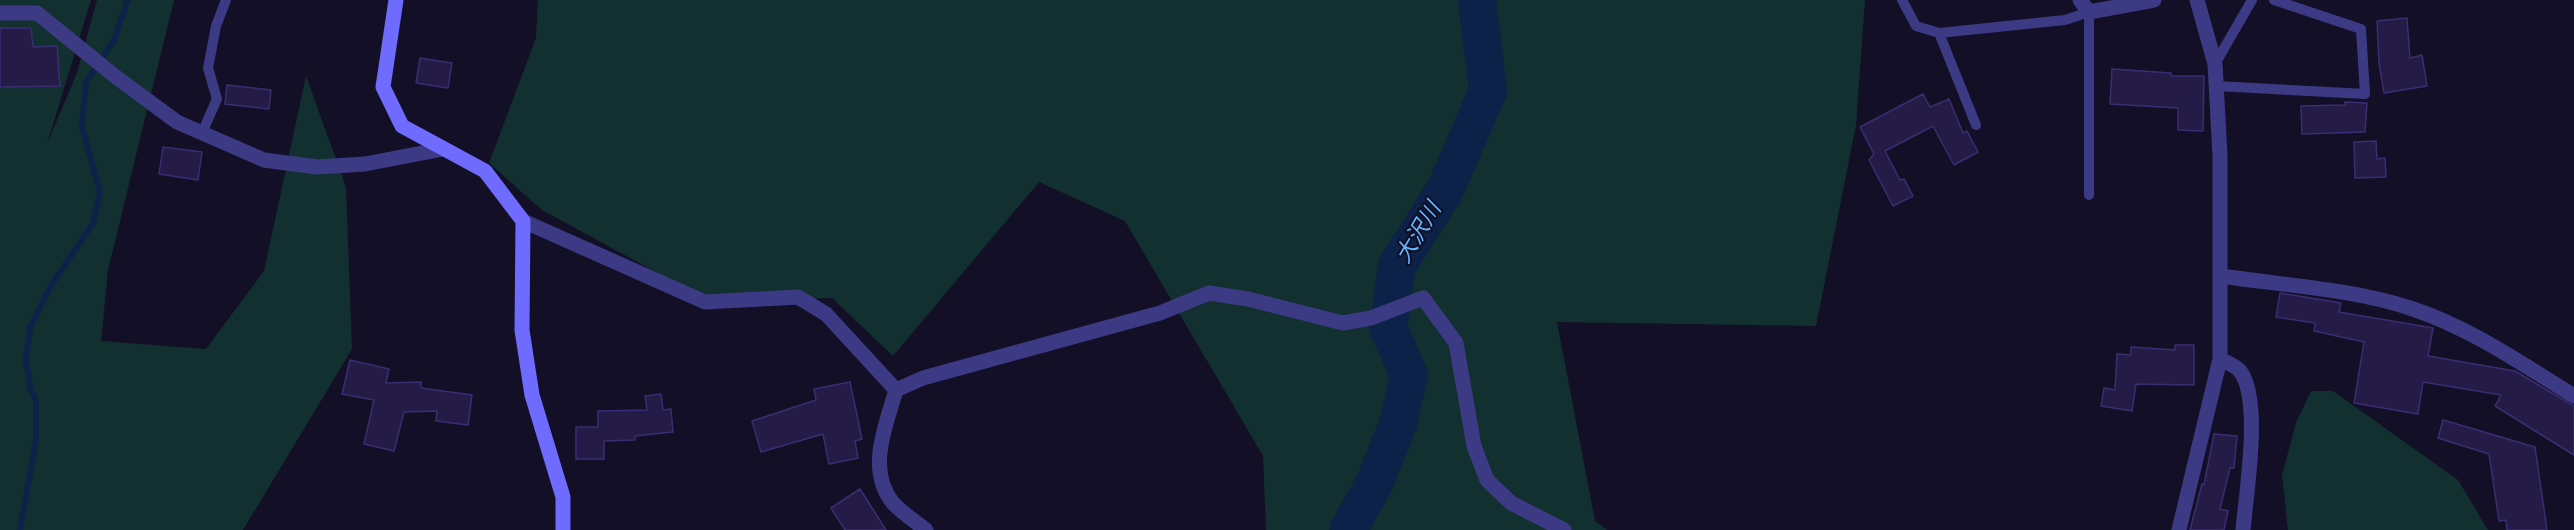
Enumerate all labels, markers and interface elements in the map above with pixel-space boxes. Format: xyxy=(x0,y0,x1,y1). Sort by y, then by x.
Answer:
water label: 大沢川 xyxy=(1391,198,1447,268)

